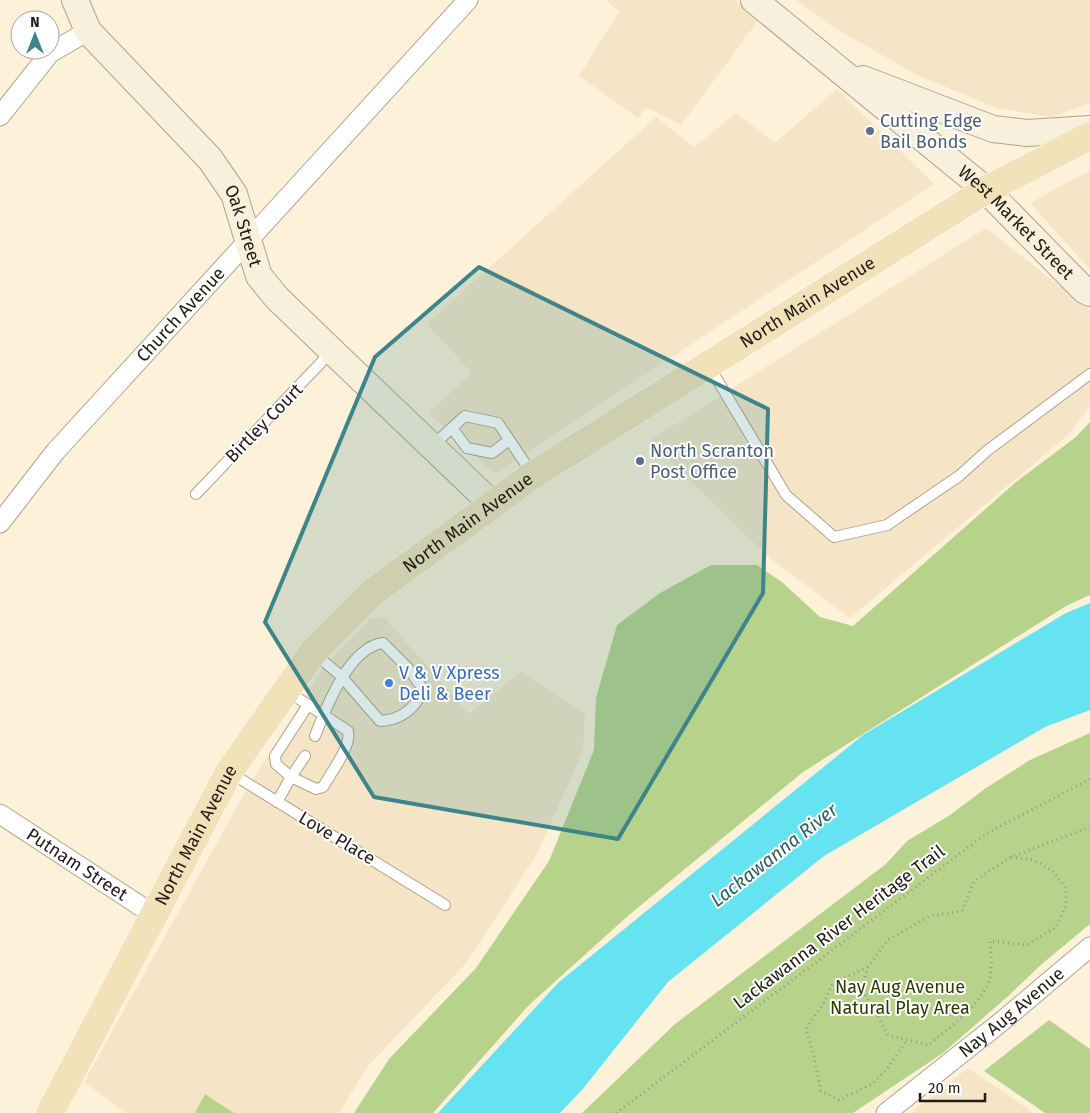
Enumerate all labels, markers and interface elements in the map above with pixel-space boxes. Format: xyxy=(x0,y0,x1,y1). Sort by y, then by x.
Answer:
north arrow xyxy=(10,10,60,60)
text: N xyxy=(30,14,40,31)
place label: Cutting Edge Bail Bonds xyxy=(880,110,982,153)
marker: Cutting Edge Bail Bonds xyxy=(864,125,876,137)
street label: West Market Street xyxy=(954,161,1079,285)
street label: Oak Street xyxy=(220,180,267,270)
street label: North Main Avenue xyxy=(736,252,879,353)
street label: Church Avenue xyxy=(132,262,230,367)
street label: Birtley Court xyxy=(221,378,308,467)
place label: North Scranton Post Office xyxy=(650,440,774,483)
marker: North Scranton Post Office xyxy=(634,455,646,467)
street label: North Main Avenue xyxy=(399,468,537,577)
place label: V & V Xpress Deli & Beer xyxy=(399,662,500,705)
marker: V & V Xpress Deli & Beer xyxy=(383,677,395,689)
street label: North Main Avenue xyxy=(150,760,242,909)
water label: Lackawanna River xyxy=(706,798,843,912)
street label: Love Place xyxy=(295,807,379,869)
street label: Putnam Street xyxy=(22,823,132,906)
street label: Lackawanna River Heritage Trail xyxy=(729,840,949,1014)
street label: Nay Aug Avenue xyxy=(954,962,1069,1062)
park label: Nay Aug Avenue Natural Play Area xyxy=(830,976,970,1019)
scale bar xyxy=(920,1070,985,1102)
text: 20 m xyxy=(928,1079,961,1097)

